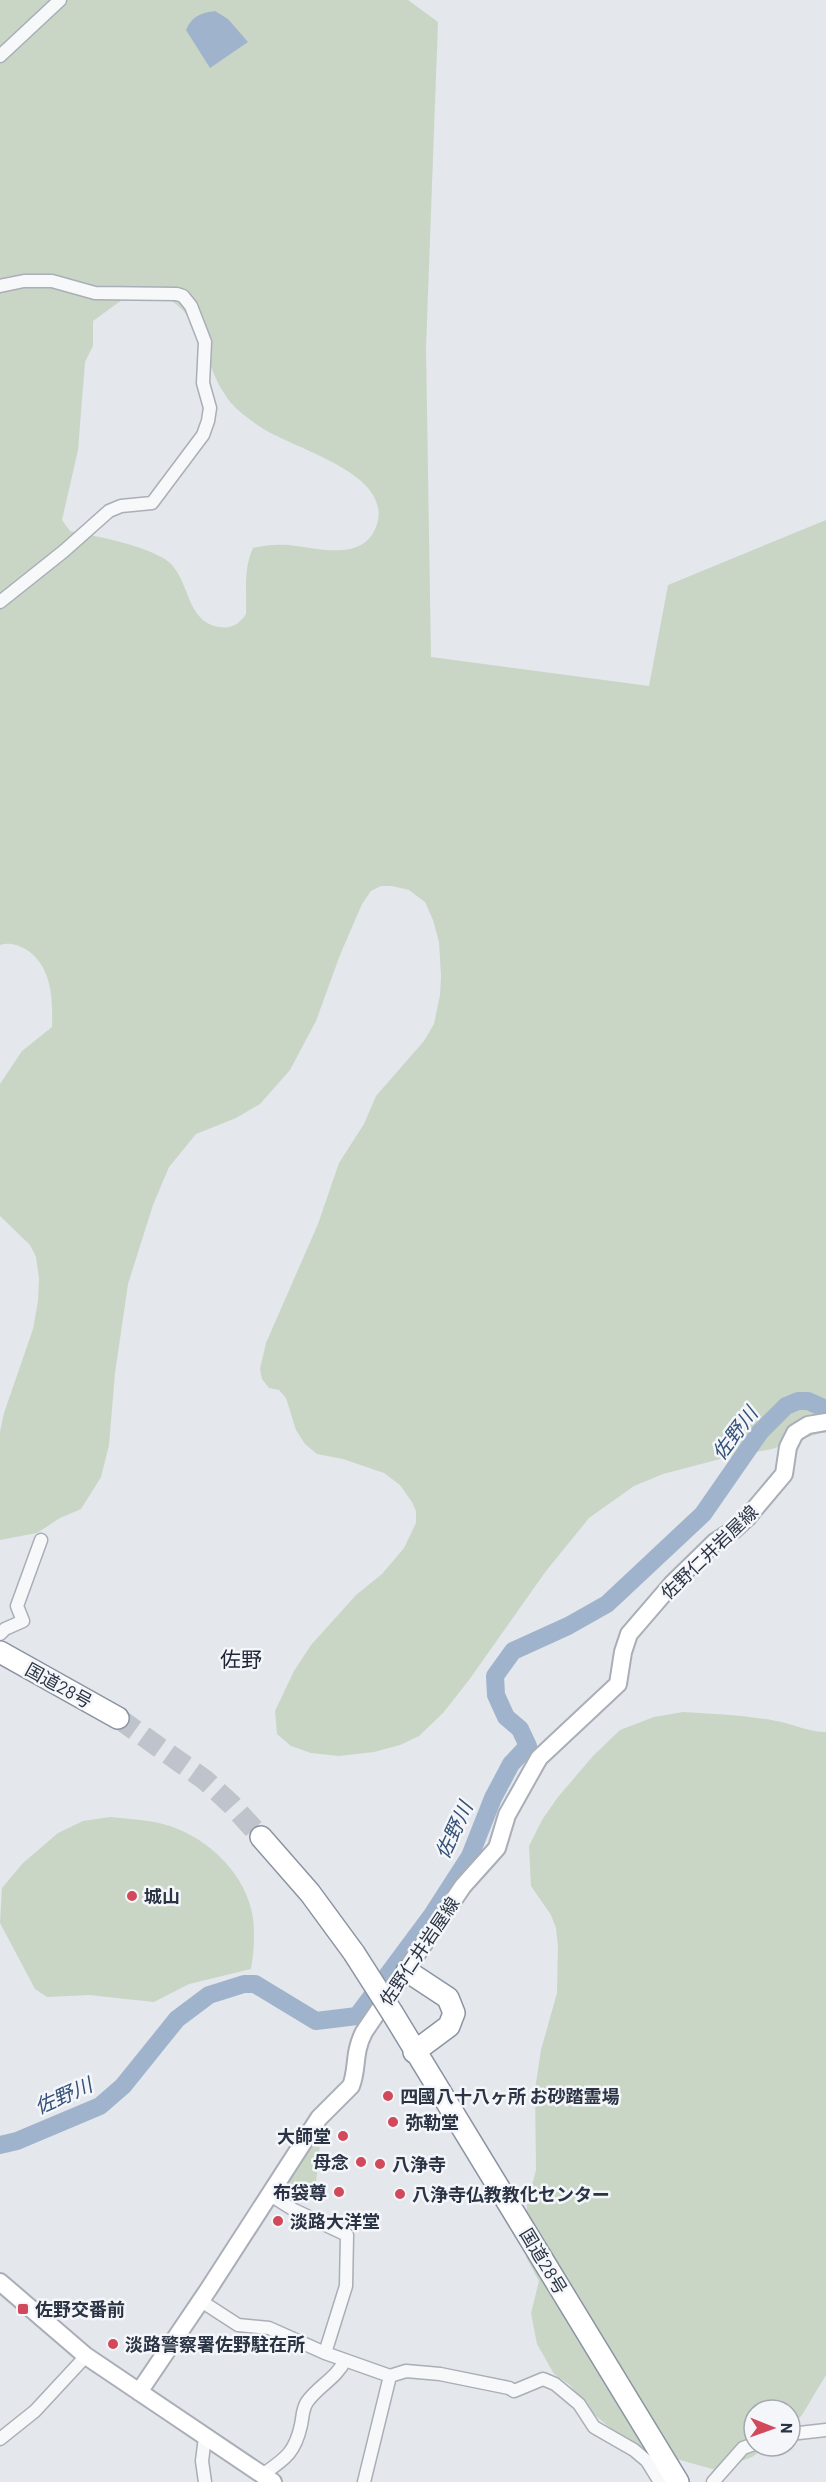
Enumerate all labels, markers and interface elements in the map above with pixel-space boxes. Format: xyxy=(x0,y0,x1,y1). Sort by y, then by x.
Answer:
water label: 佐野川 xyxy=(706,1400,763,1464)
street label: 佐野仁井岩屋線 xyxy=(656,1500,762,1604)
district label: 佐野 xyxy=(220,1646,262,1671)
street label: 国道28号 xyxy=(22,1658,96,1712)
water label: 佐野川 xyxy=(429,1796,477,1862)
place label: 城山 xyxy=(144,1885,180,1907)
marker: 城山 xyxy=(125,1889,139,1903)
street label: 佐野仁井岩屋線 xyxy=(375,1893,463,2009)
water label: 佐野川 xyxy=(31,2071,97,2118)
place label: 四國八十八ヶ所 お砂踏霊場 xyxy=(400,2085,620,2107)
marker: 四國八十八ヶ所 お砂踏霊場 xyxy=(381,2089,395,2103)
place label: 弥勒堂 xyxy=(405,2111,459,2133)
marker: 弥勒堂 xyxy=(386,2115,400,2129)
place label: 大師堂 xyxy=(277,2125,331,2147)
marker: 大師堂 xyxy=(336,2129,350,2143)
place label: 母念 xyxy=(313,2151,349,2173)
place label: 八浄寺 xyxy=(392,2153,446,2175)
marker: 母念 xyxy=(354,2155,368,2169)
marker: 八浄寺 xyxy=(373,2157,387,2171)
place label: 布袋尊 xyxy=(273,2181,327,2203)
place label: 八浄寺仏教教化センター xyxy=(412,2183,610,2205)
marker: 布袋尊 xyxy=(332,2185,346,2199)
marker: 八浄寺仏教教化センター xyxy=(393,2187,407,2201)
place label: 淡路大洋堂 xyxy=(290,2210,380,2232)
marker: 淡路大洋堂 xyxy=(271,2214,285,2228)
street label: 国道28号 xyxy=(516,2224,572,2298)
place label: 佐野交番前 xyxy=(35,2298,125,2320)
marker: 佐野交番前 xyxy=(16,2302,30,2316)
place label: 淡路警察署佐野駐在所 xyxy=(125,2333,305,2355)
marker: 淡路警察署佐野駐在所 xyxy=(106,2337,120,2351)
north arrow xyxy=(742,2398,802,2458)
text: N xyxy=(778,2423,797,2434)

